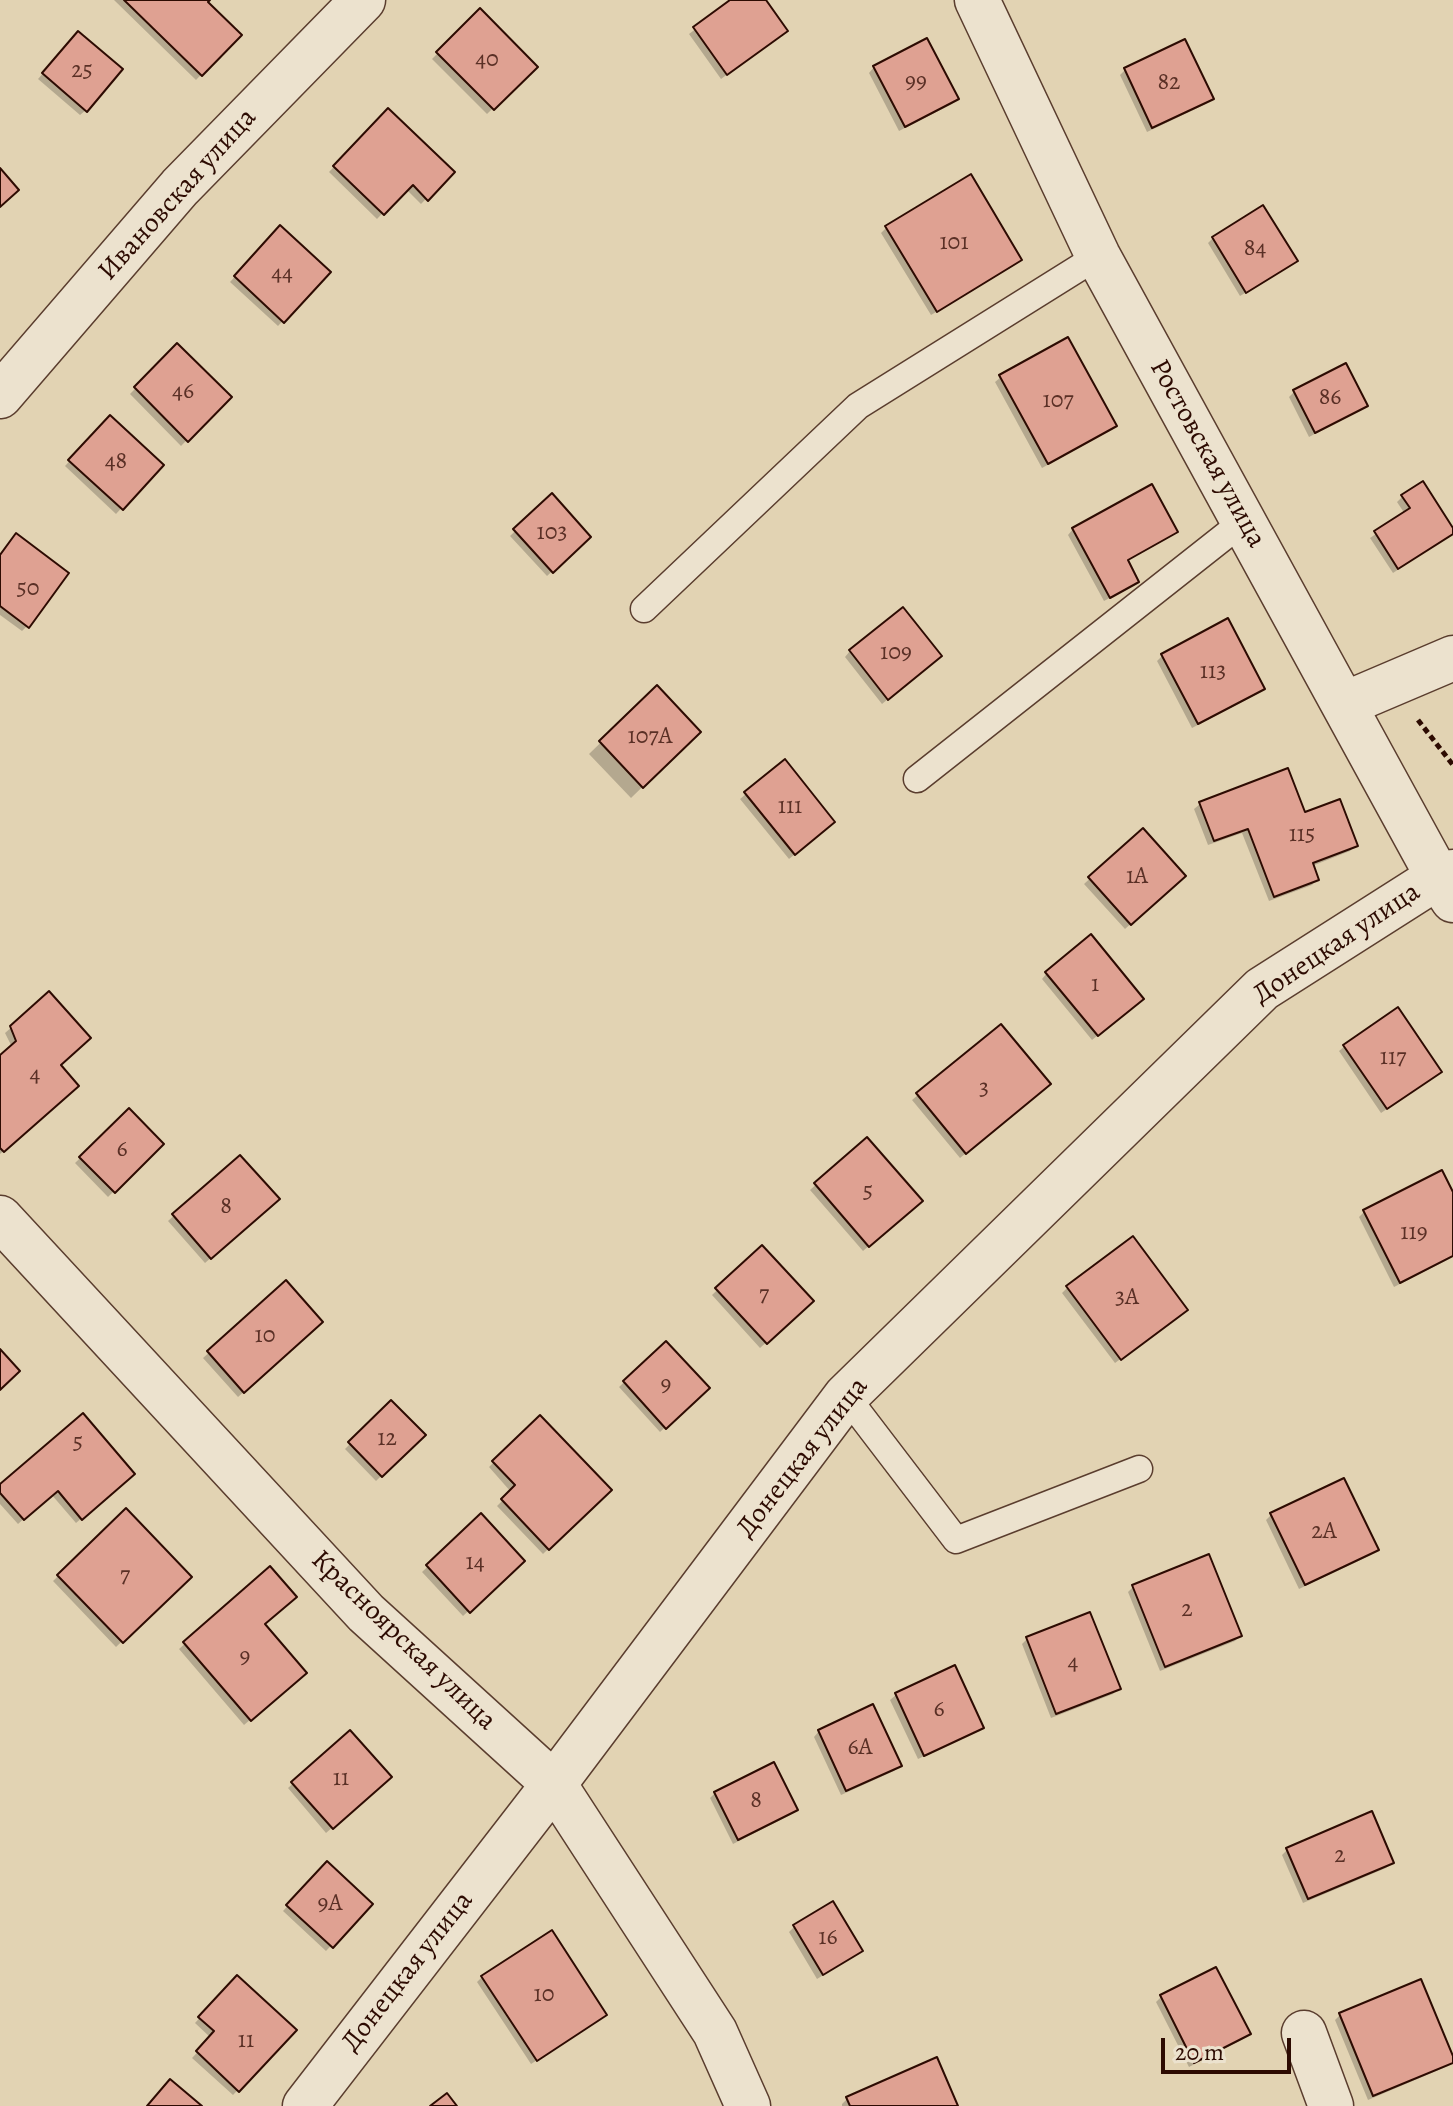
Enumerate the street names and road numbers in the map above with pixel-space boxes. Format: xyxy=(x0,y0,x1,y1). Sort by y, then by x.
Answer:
street label: Ивановская улица xyxy=(92,102,264,288)
street label: Ростовская улица xyxy=(1141,354,1273,554)
street label: Донецкая улица xyxy=(1247,876,1427,1012)
street label: Донецкая улица xyxy=(730,1371,876,1545)
street label: Красноярская улица xyxy=(303,1544,503,1738)
street label: Донецкая улица xyxy=(335,1885,481,2059)

